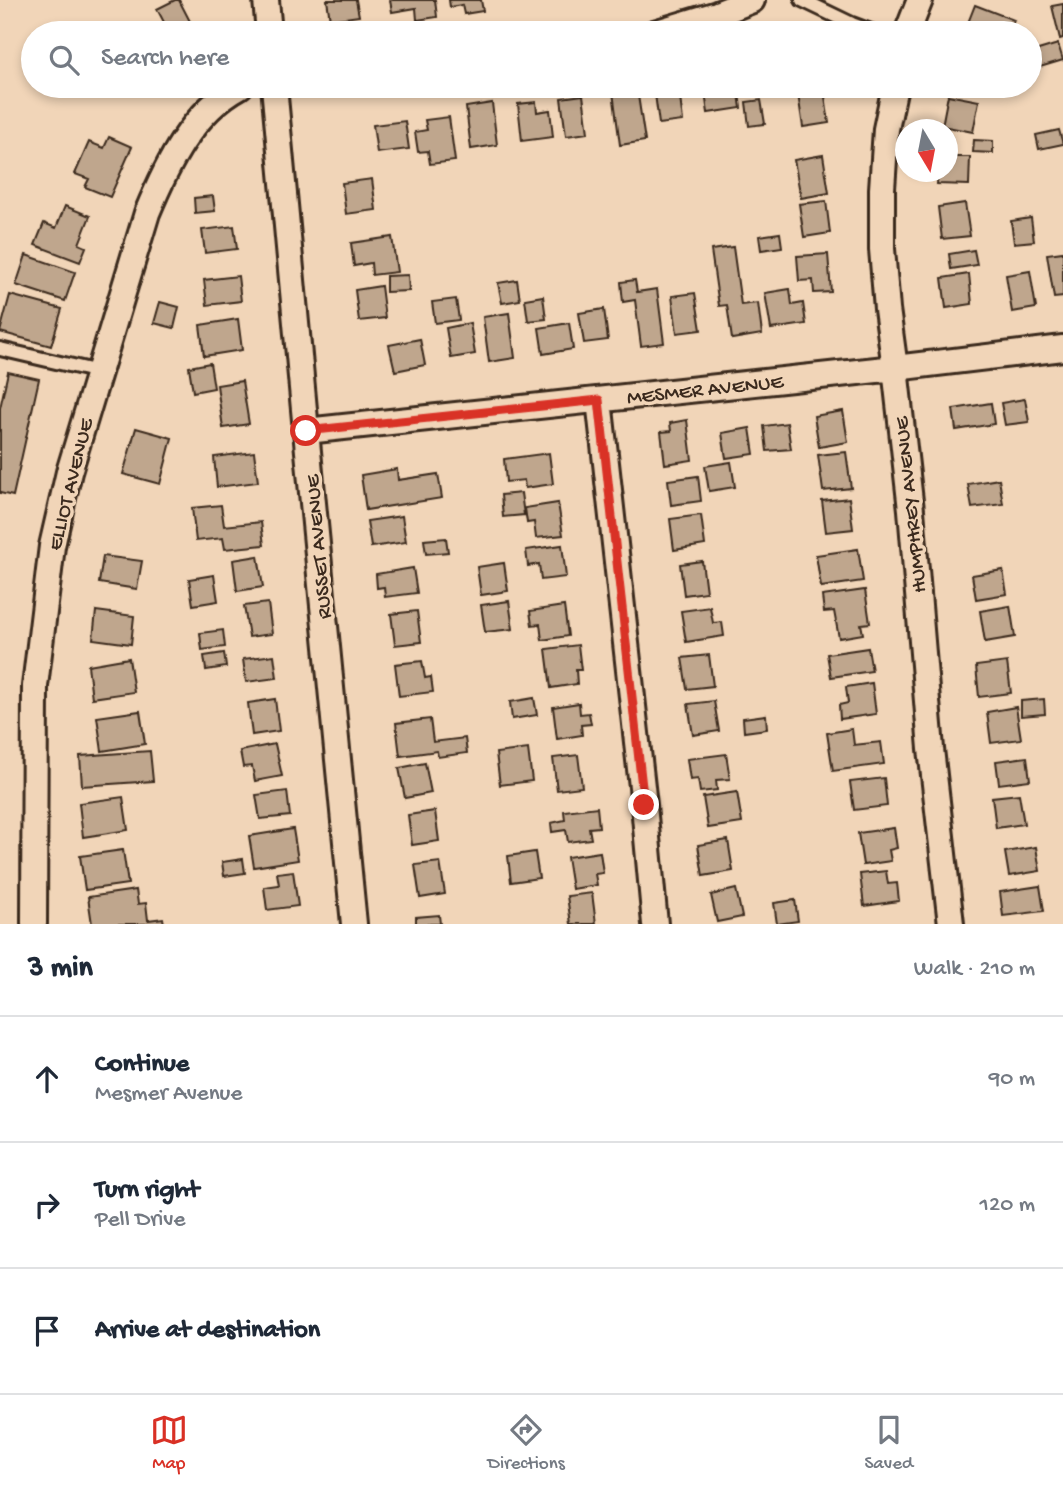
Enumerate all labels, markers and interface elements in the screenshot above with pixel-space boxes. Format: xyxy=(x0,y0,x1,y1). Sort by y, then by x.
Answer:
search box xyxy=(21,21,1042,98)
icon: search xyxy=(45,41,83,79)
text: Search here xyxy=(101,44,229,75)
north arrow xyxy=(895,119,958,182)
street label: MESMER AVENUE xyxy=(626,371,786,412)
street label: HUMPHREY AVENUE xyxy=(891,414,934,594)
street label: ELLIOT AVENUE xyxy=(44,415,101,554)
route start xyxy=(290,415,321,446)
street label: RUSSET AVENUE xyxy=(302,473,339,620)
route end xyxy=(628,789,659,820)
text: 3 min xyxy=(28,952,93,987)
text: Walk · 210 m xyxy=(914,956,1035,983)
text: Continue xyxy=(95,1050,189,1081)
icon: ahead xyxy=(28,1060,66,1098)
text: 90 m xyxy=(989,1066,1035,1093)
text: Mesmer Avenue xyxy=(95,1081,242,1108)
text: Turn right xyxy=(95,1176,199,1207)
icon: right xyxy=(28,1186,66,1224)
text: 120 m xyxy=(980,1192,1035,1219)
text: Pell Drive xyxy=(95,1207,185,1234)
icon: arrive xyxy=(28,1312,66,1350)
text: Arrive at destination xyxy=(95,1316,320,1347)
tab: Map xyxy=(150,1411,188,1476)
tab: Directions xyxy=(488,1411,565,1476)
tab: Saved xyxy=(864,1411,913,1476)

